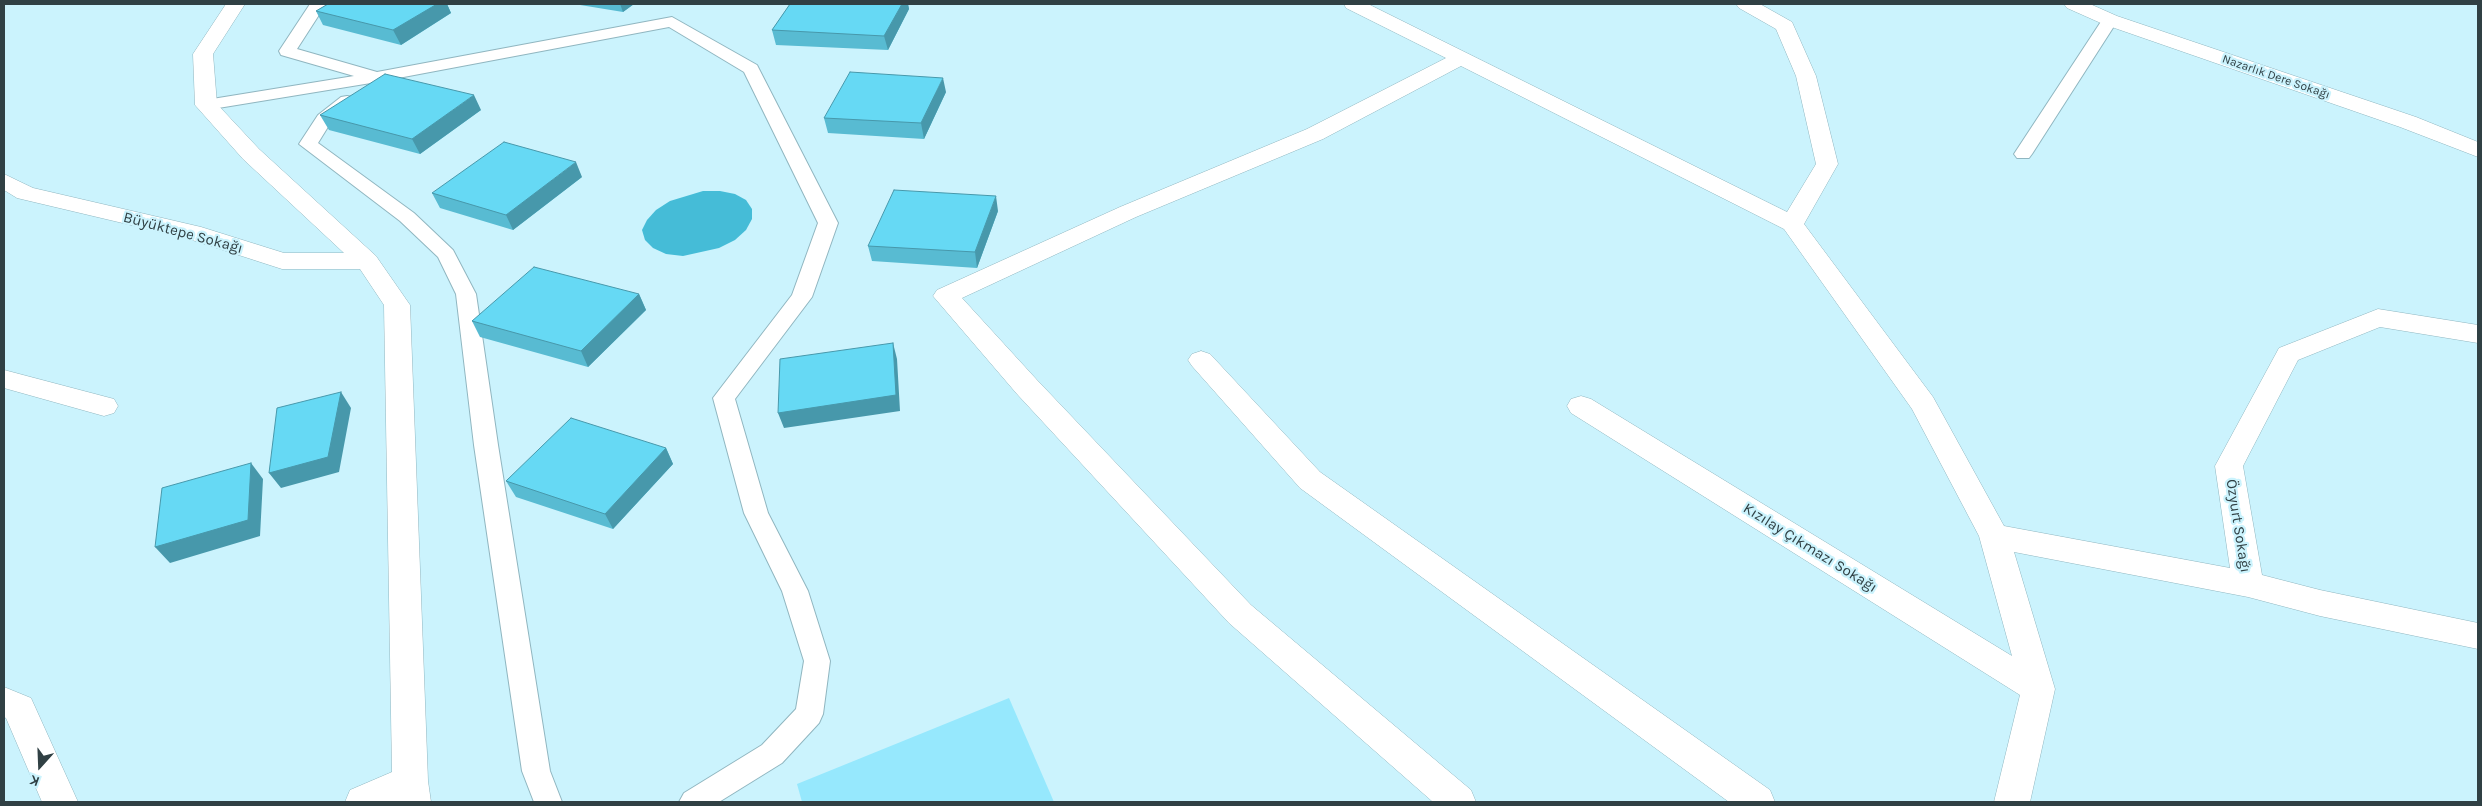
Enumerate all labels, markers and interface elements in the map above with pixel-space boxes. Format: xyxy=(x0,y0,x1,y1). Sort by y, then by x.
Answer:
street label: Nazarlık Dere Sokağı xyxy=(2220,52,2332,102)
street label: Büyüktepe Sokağı xyxy=(121,208,245,258)
street label: Özyurt Sokağı xyxy=(2222,478,2254,574)
street label: Kızılay Çıkmazı Sokağı xyxy=(1740,499,1880,597)
north arrow xyxy=(15,741,65,791)
text: K xyxy=(27,771,42,790)

